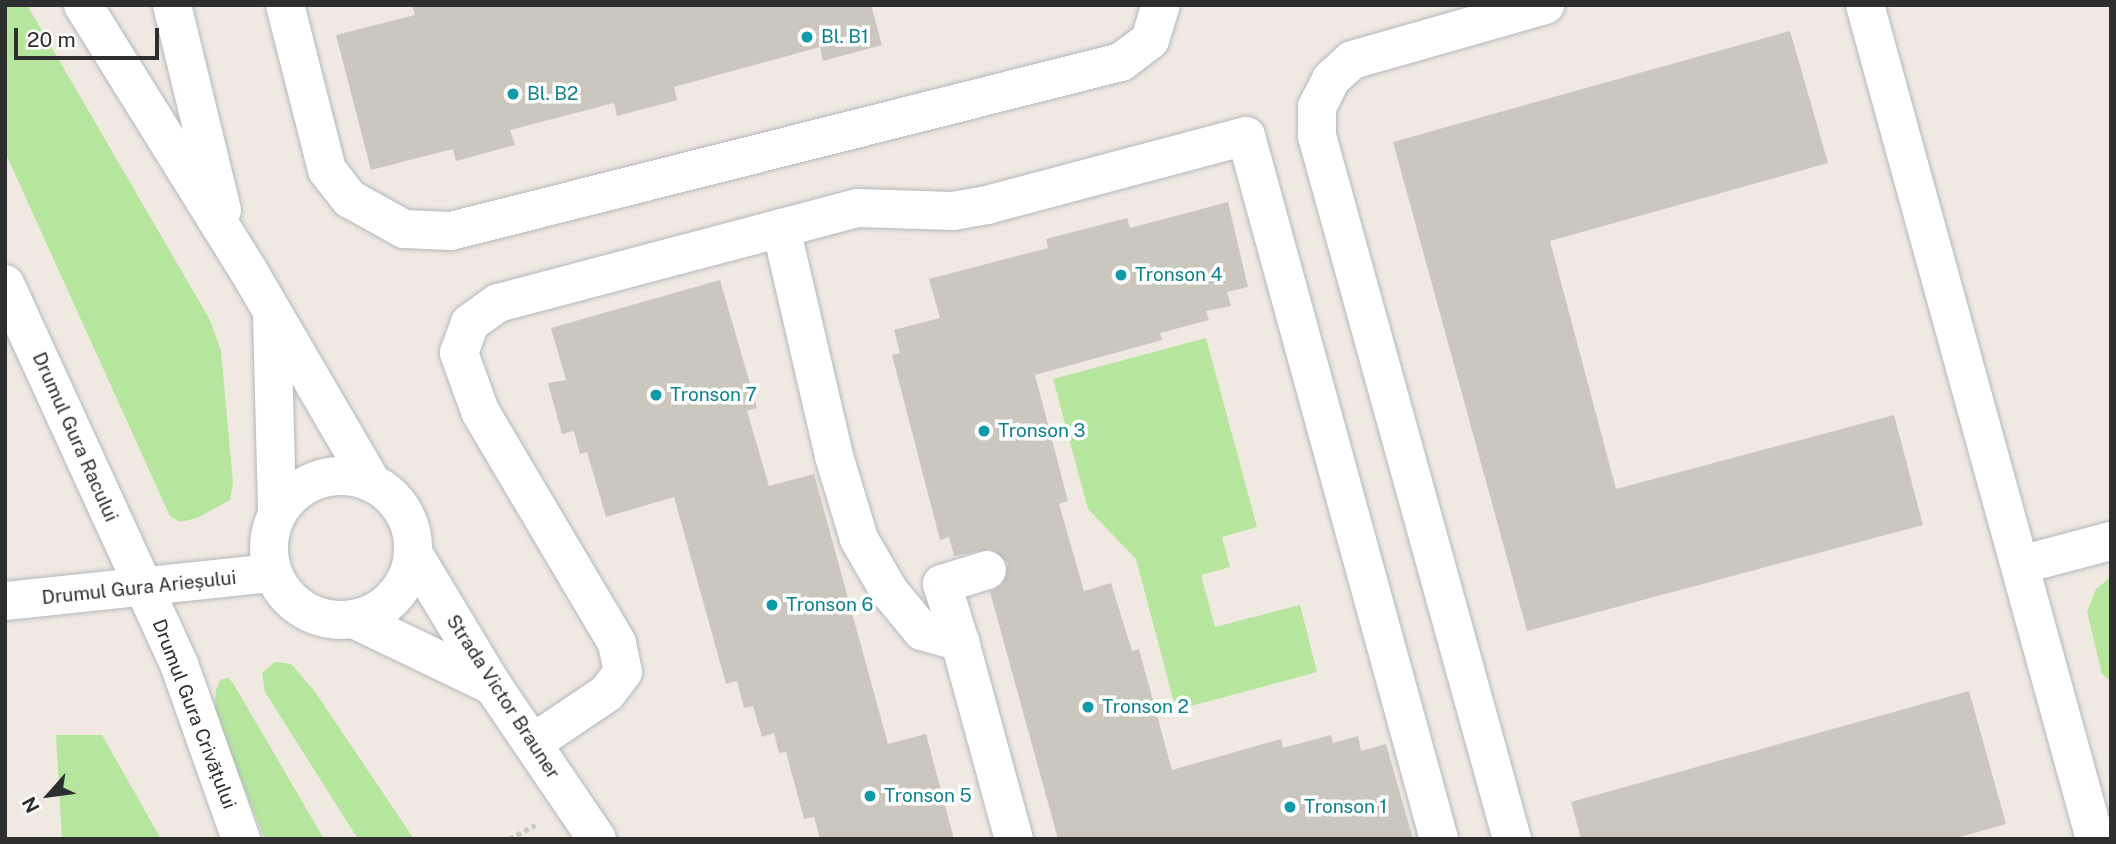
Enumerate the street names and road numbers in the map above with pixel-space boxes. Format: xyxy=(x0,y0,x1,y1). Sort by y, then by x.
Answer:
street label: Drumul Gura Racului xyxy=(27,349,123,525)
street label: Drumul Gura Arieșului xyxy=(41,566,237,610)
street label: Strada Victor Brauner xyxy=(441,610,565,784)
street label: Drumul Gura Crivățului xyxy=(147,616,241,812)

